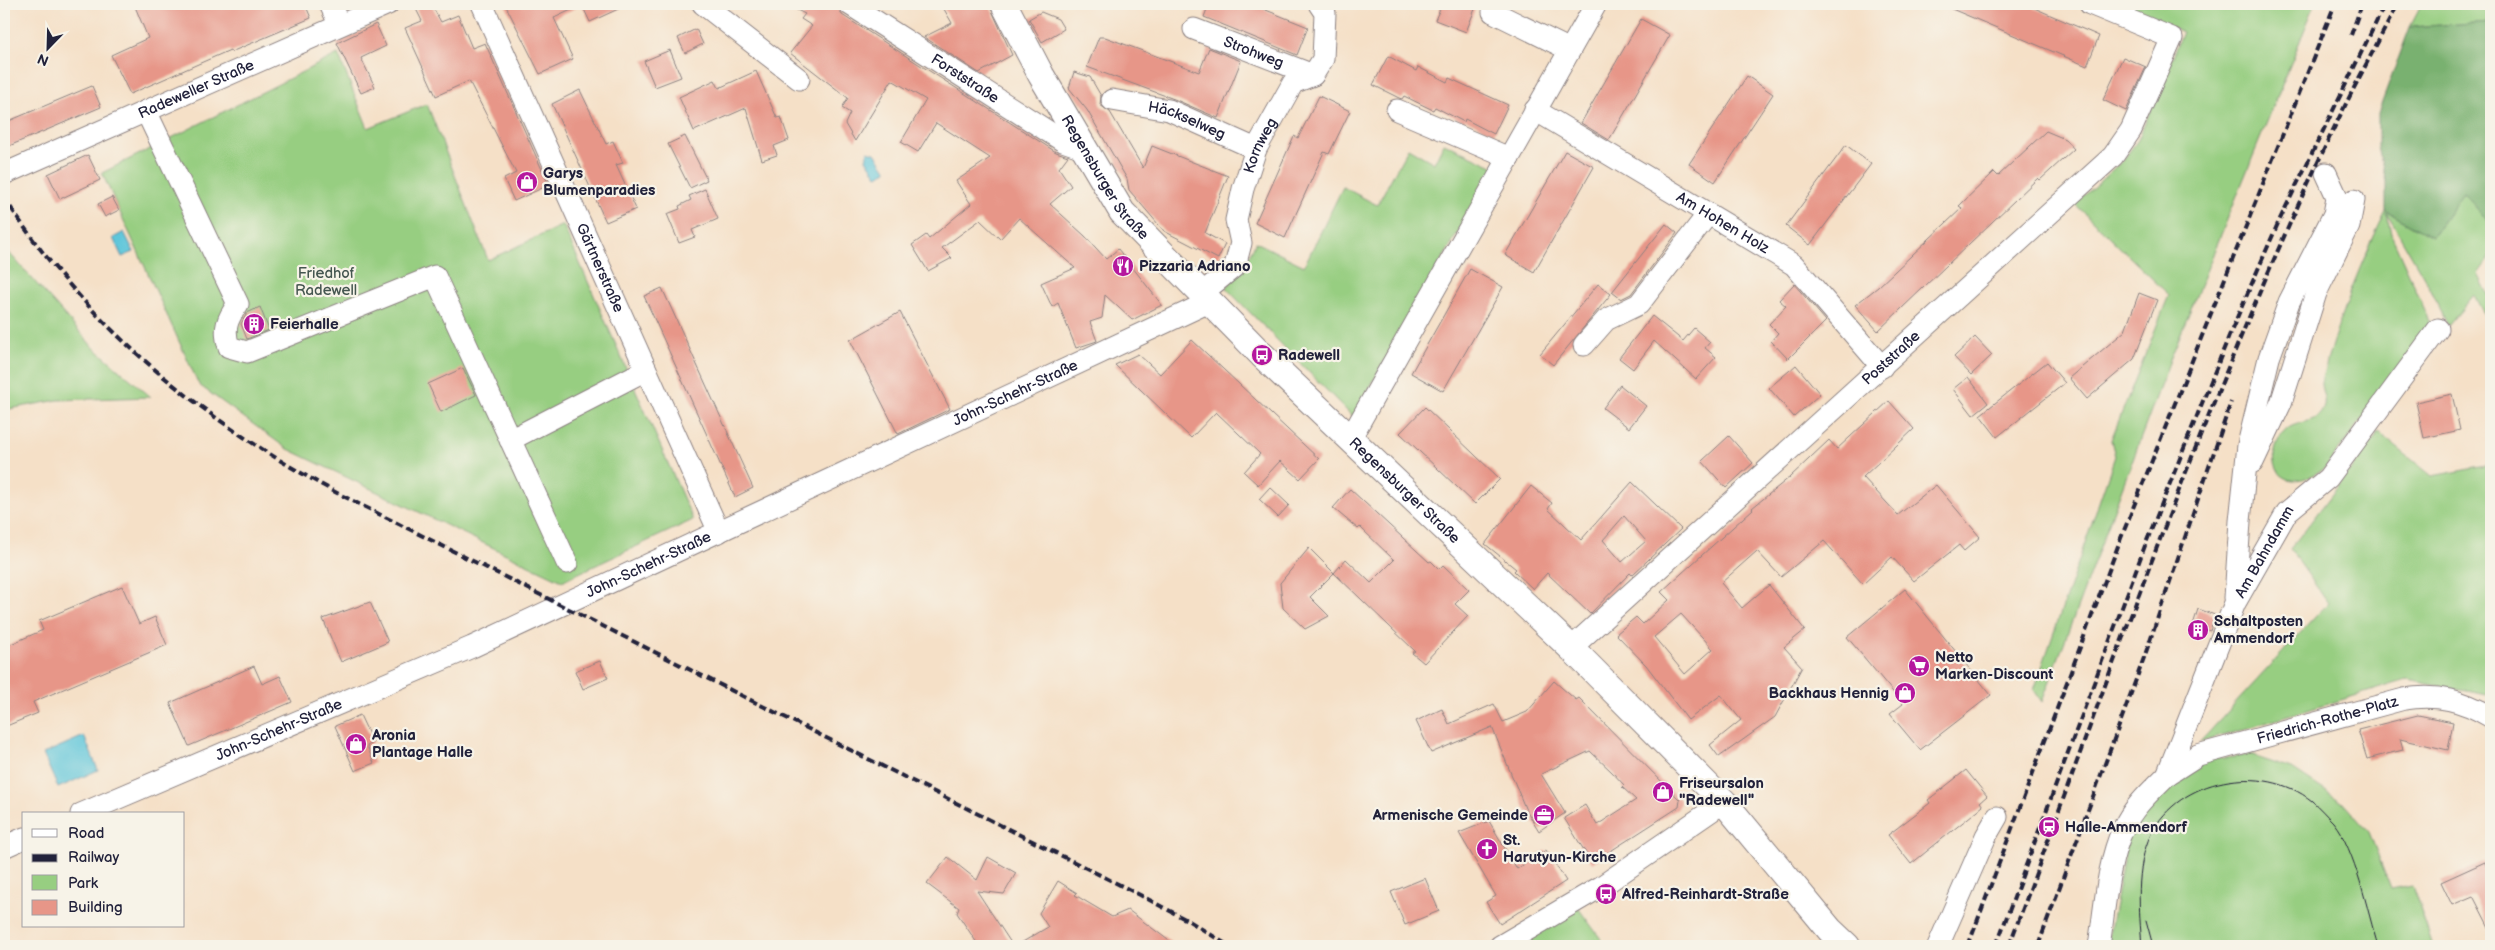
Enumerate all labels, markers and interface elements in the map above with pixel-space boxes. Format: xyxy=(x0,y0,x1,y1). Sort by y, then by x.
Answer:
north arrow xyxy=(22,22,72,72)
street label: Strohweg xyxy=(1221,32,1287,72)
text: N xyxy=(35,50,51,69)
street label: Forststraße xyxy=(928,50,1003,107)
street label: Radeweller Straße xyxy=(135,55,257,123)
street label: Häckselweg xyxy=(1147,97,1229,144)
street label: Regensburger Straße xyxy=(1057,111,1153,244)
street label: Kornweg xyxy=(1239,114,1281,176)
place label: Garys Blumenparadies xyxy=(543,164,655,200)
shop icon: Garys Blumenparadies xyxy=(515,170,539,194)
street label: Am Hohen Holz xyxy=(1673,187,1774,258)
street label: Gärtnerstraße xyxy=(572,220,629,315)
restaurant icon: Pizzaria Adriano xyxy=(1111,254,1135,278)
place label: Pizzaria Adriano xyxy=(1139,257,1251,276)
park label: Friedhof Radewell xyxy=(295,264,357,300)
building icon: Feierhalle xyxy=(242,312,266,336)
place label: Feierhalle xyxy=(270,315,339,334)
street label: Poststraße xyxy=(1858,326,1924,389)
bus stop icon: Radewell xyxy=(1250,343,1274,367)
place label: Radewell xyxy=(1278,346,1340,365)
street label: John-Schehr-Straße xyxy=(950,355,1081,430)
street label: Regensburger Straße xyxy=(1345,433,1464,548)
street label: Am Bahndamm xyxy=(2231,502,2298,601)
street label: John-Schehr-Straße xyxy=(583,527,714,602)
place label: Schaltposten Ammendorf xyxy=(2213,612,2303,648)
building icon: Schaltposten Ammendorf xyxy=(2186,618,2210,642)
place label: Netto Marken-Discount xyxy=(1935,648,2053,684)
supermarket icon: Netto Marken-Discount xyxy=(1907,654,1931,678)
shop icon: Backhaus Hennig xyxy=(1893,681,1917,705)
place label: Backhaus Hennig xyxy=(1768,684,1889,703)
street label: Friedrich-Rothe-Platz xyxy=(2255,691,2401,748)
street label: John-Schehr-Straße xyxy=(212,694,345,765)
place label: Aronia Plantage Halle xyxy=(371,726,473,762)
shop icon: Aronia Plantage Halle xyxy=(344,732,368,756)
place label: Friseursalon "Radewell" xyxy=(1679,774,1764,810)
shop icon: Friseursalon "Radewell" xyxy=(1651,780,1675,804)
office icon: Armenische Gemeinde xyxy=(1532,803,1556,827)
place label: Armenische Gemeinde xyxy=(1372,806,1528,825)
legend xyxy=(22,812,185,928)
station icon: Halle-Ammendorf xyxy=(2037,815,2061,839)
place label: Halle-Ammendorf xyxy=(2065,818,2188,837)
text: Road xyxy=(68,824,104,843)
place label: St. Harutyun-Kirche xyxy=(1503,831,1617,867)
church icon: St. Harutyun-Kirche xyxy=(1475,837,1499,861)
text: Railway xyxy=(68,848,119,867)
text: Park xyxy=(68,874,99,893)
bus stop icon: Alfred-Reinhardt-Straße xyxy=(1594,882,1618,906)
place label: Alfred-Reinhardt-Straße xyxy=(1621,885,1789,904)
text: Building xyxy=(68,898,123,917)

